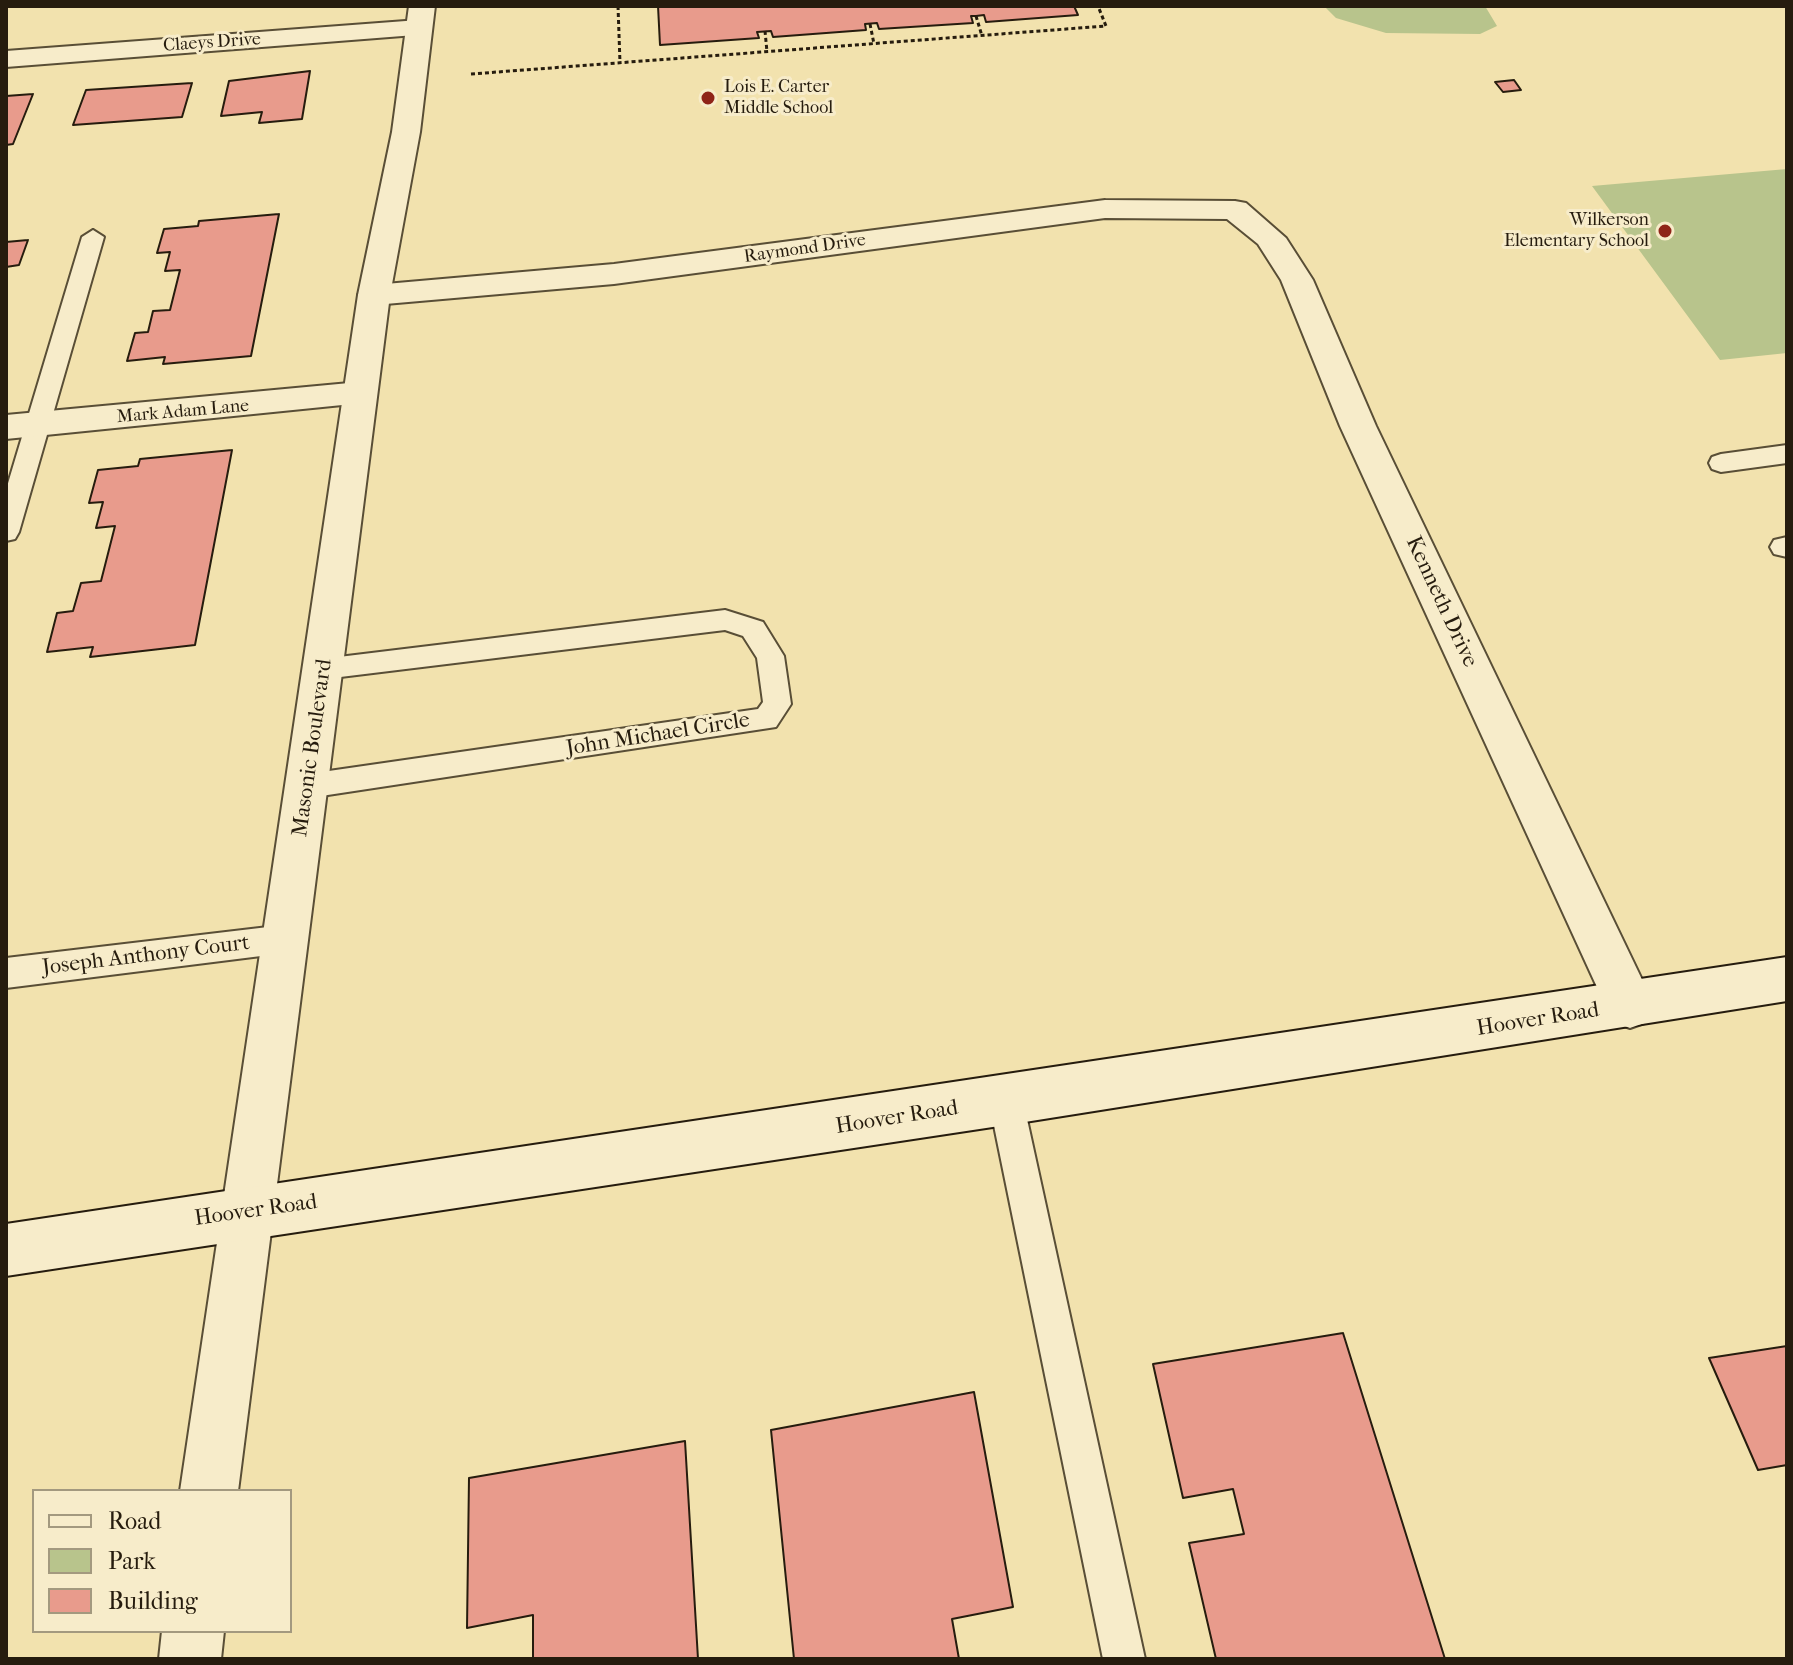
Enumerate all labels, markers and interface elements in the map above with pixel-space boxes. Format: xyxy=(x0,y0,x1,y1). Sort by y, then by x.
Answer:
street label: Claeys Drive xyxy=(162,29,262,57)
place label: Lois E. Carter Middle School xyxy=(724,77,833,120)
marker: Lois E. Carter Middle School xyxy=(699,89,717,107)
place label: Wilkerson Elementary School xyxy=(1504,210,1649,252)
marker: Wilkerson Elementary School xyxy=(1656,222,1674,240)
street label: Raymond Drive xyxy=(743,230,867,268)
street label: Mark Adam Lane xyxy=(116,395,250,429)
street label: Kenneth Drive xyxy=(1399,532,1483,672)
street label: Masonic Boulevard xyxy=(287,657,339,839)
street label: John Michael Circle xyxy=(564,707,752,763)
street label: Joseph Anthony Court xyxy=(41,930,251,982)
street label: Hoover Road xyxy=(1475,997,1601,1043)
street label: Hoover Road xyxy=(834,1095,960,1141)
street label: Hoover Road xyxy=(193,1189,319,1233)
legend xyxy=(32,1489,292,1633)
text: Road xyxy=(108,1507,161,1535)
text: Park xyxy=(108,1547,156,1575)
text: Building xyxy=(108,1587,198,1615)

